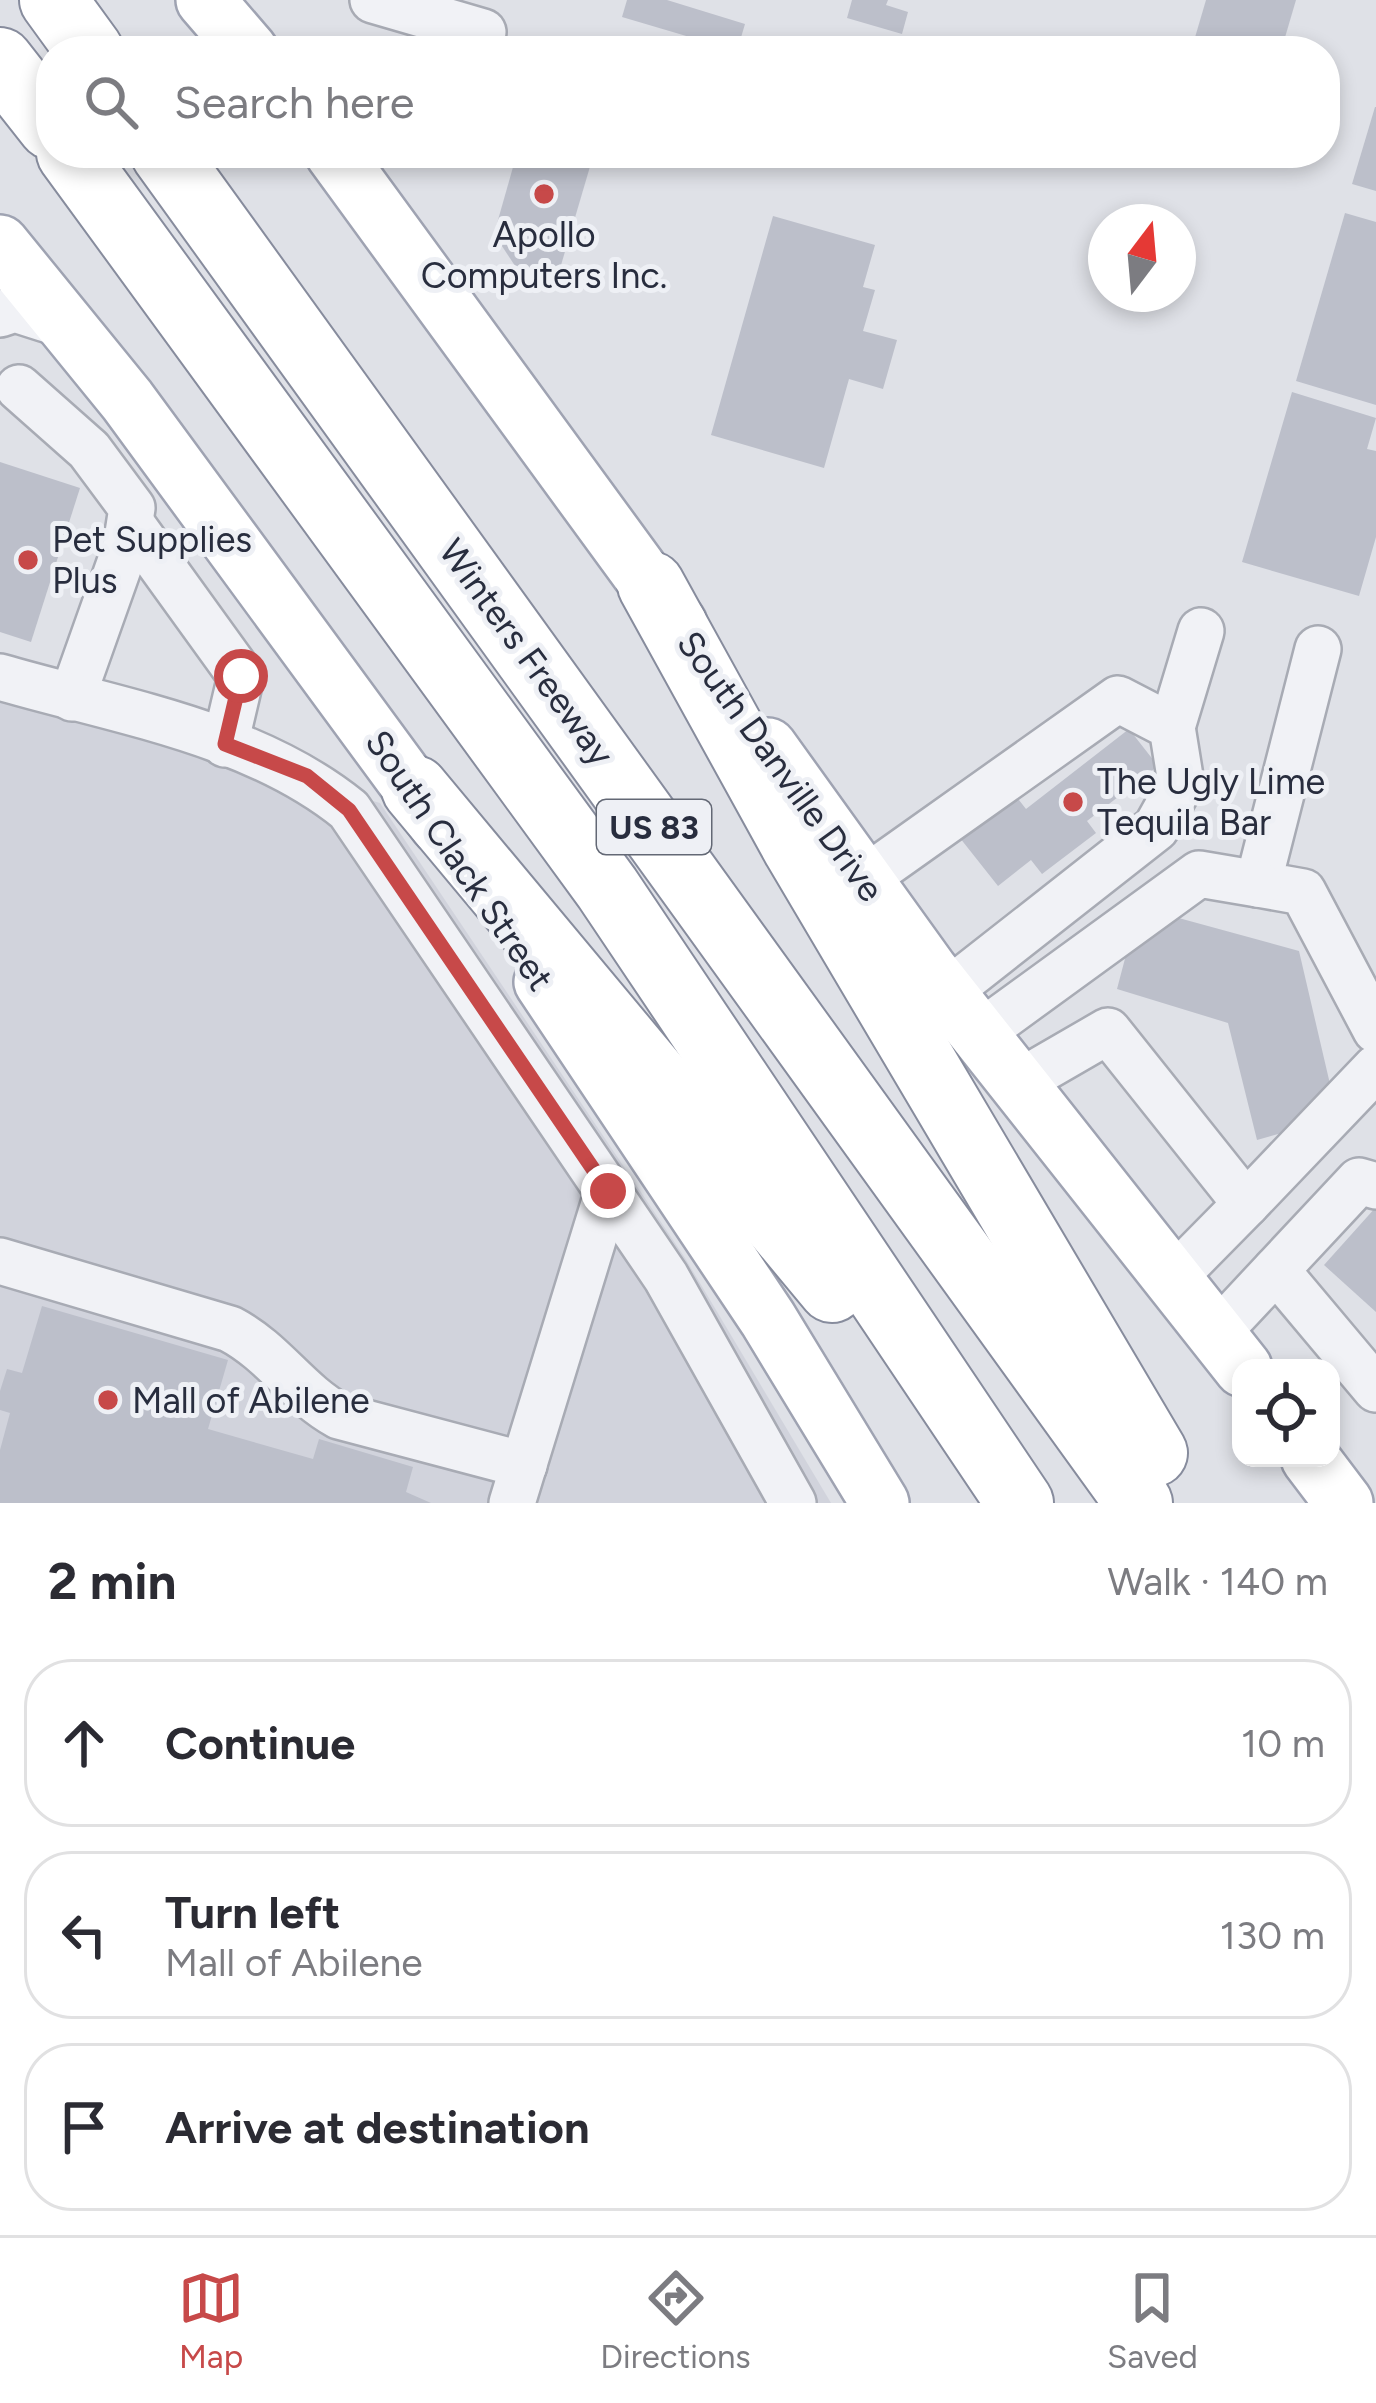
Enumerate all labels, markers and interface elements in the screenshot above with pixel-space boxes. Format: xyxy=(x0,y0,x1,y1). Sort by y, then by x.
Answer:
search box xyxy=(36,36,1340,168)
icon: search xyxy=(78,69,144,135)
text: Search here xyxy=(174,75,414,129)
marker: Apollo Computers Inc. xyxy=(531,181,557,207)
north arrow xyxy=(1088,204,1196,312)
place label: Apollo Computers Inc. xyxy=(421,213,667,297)
place label: Pet Supplies Plus xyxy=(52,518,252,602)
street label: Winters Freeway xyxy=(430,531,623,774)
marker: Pet Supplies Plus xyxy=(15,547,41,573)
street label: South Danville Drive xyxy=(668,623,893,910)
route start xyxy=(214,649,268,703)
street label: South Clack Street xyxy=(357,722,563,999)
place label: The Ugly Lime Tequila Bar xyxy=(1097,760,1325,844)
marker: The Ugly Lime Tequila Bar xyxy=(1060,789,1086,815)
road number: US 83 xyxy=(597,800,711,854)
route end xyxy=(581,1164,635,1218)
map controls xyxy=(1232,1359,1340,1467)
button: locate xyxy=(1232,1359,1340,1467)
place label: Mall of Abilene xyxy=(132,1379,370,1422)
marker: Mall of Abilene xyxy=(95,1387,121,1413)
text: 2 min xyxy=(48,1551,176,1612)
text: Walk · 140 m xyxy=(1107,1558,1328,1605)
icon: ahead xyxy=(51,1710,117,1776)
text: Continue xyxy=(165,1716,355,1770)
text: 10 m xyxy=(1241,1720,1325,1767)
text: Turn left xyxy=(165,1885,340,1939)
icon: left xyxy=(51,1902,117,1968)
text: 130 m xyxy=(1220,1912,1325,1959)
text: Mall of Abilene xyxy=(165,1939,423,1986)
icon: arrive xyxy=(51,2094,117,2160)
text: Arrive at destination xyxy=(165,2100,589,2154)
tab: Map xyxy=(178,2265,244,2376)
tab: Directions xyxy=(600,2265,751,2376)
tab: Saved xyxy=(1107,2265,1198,2376)

